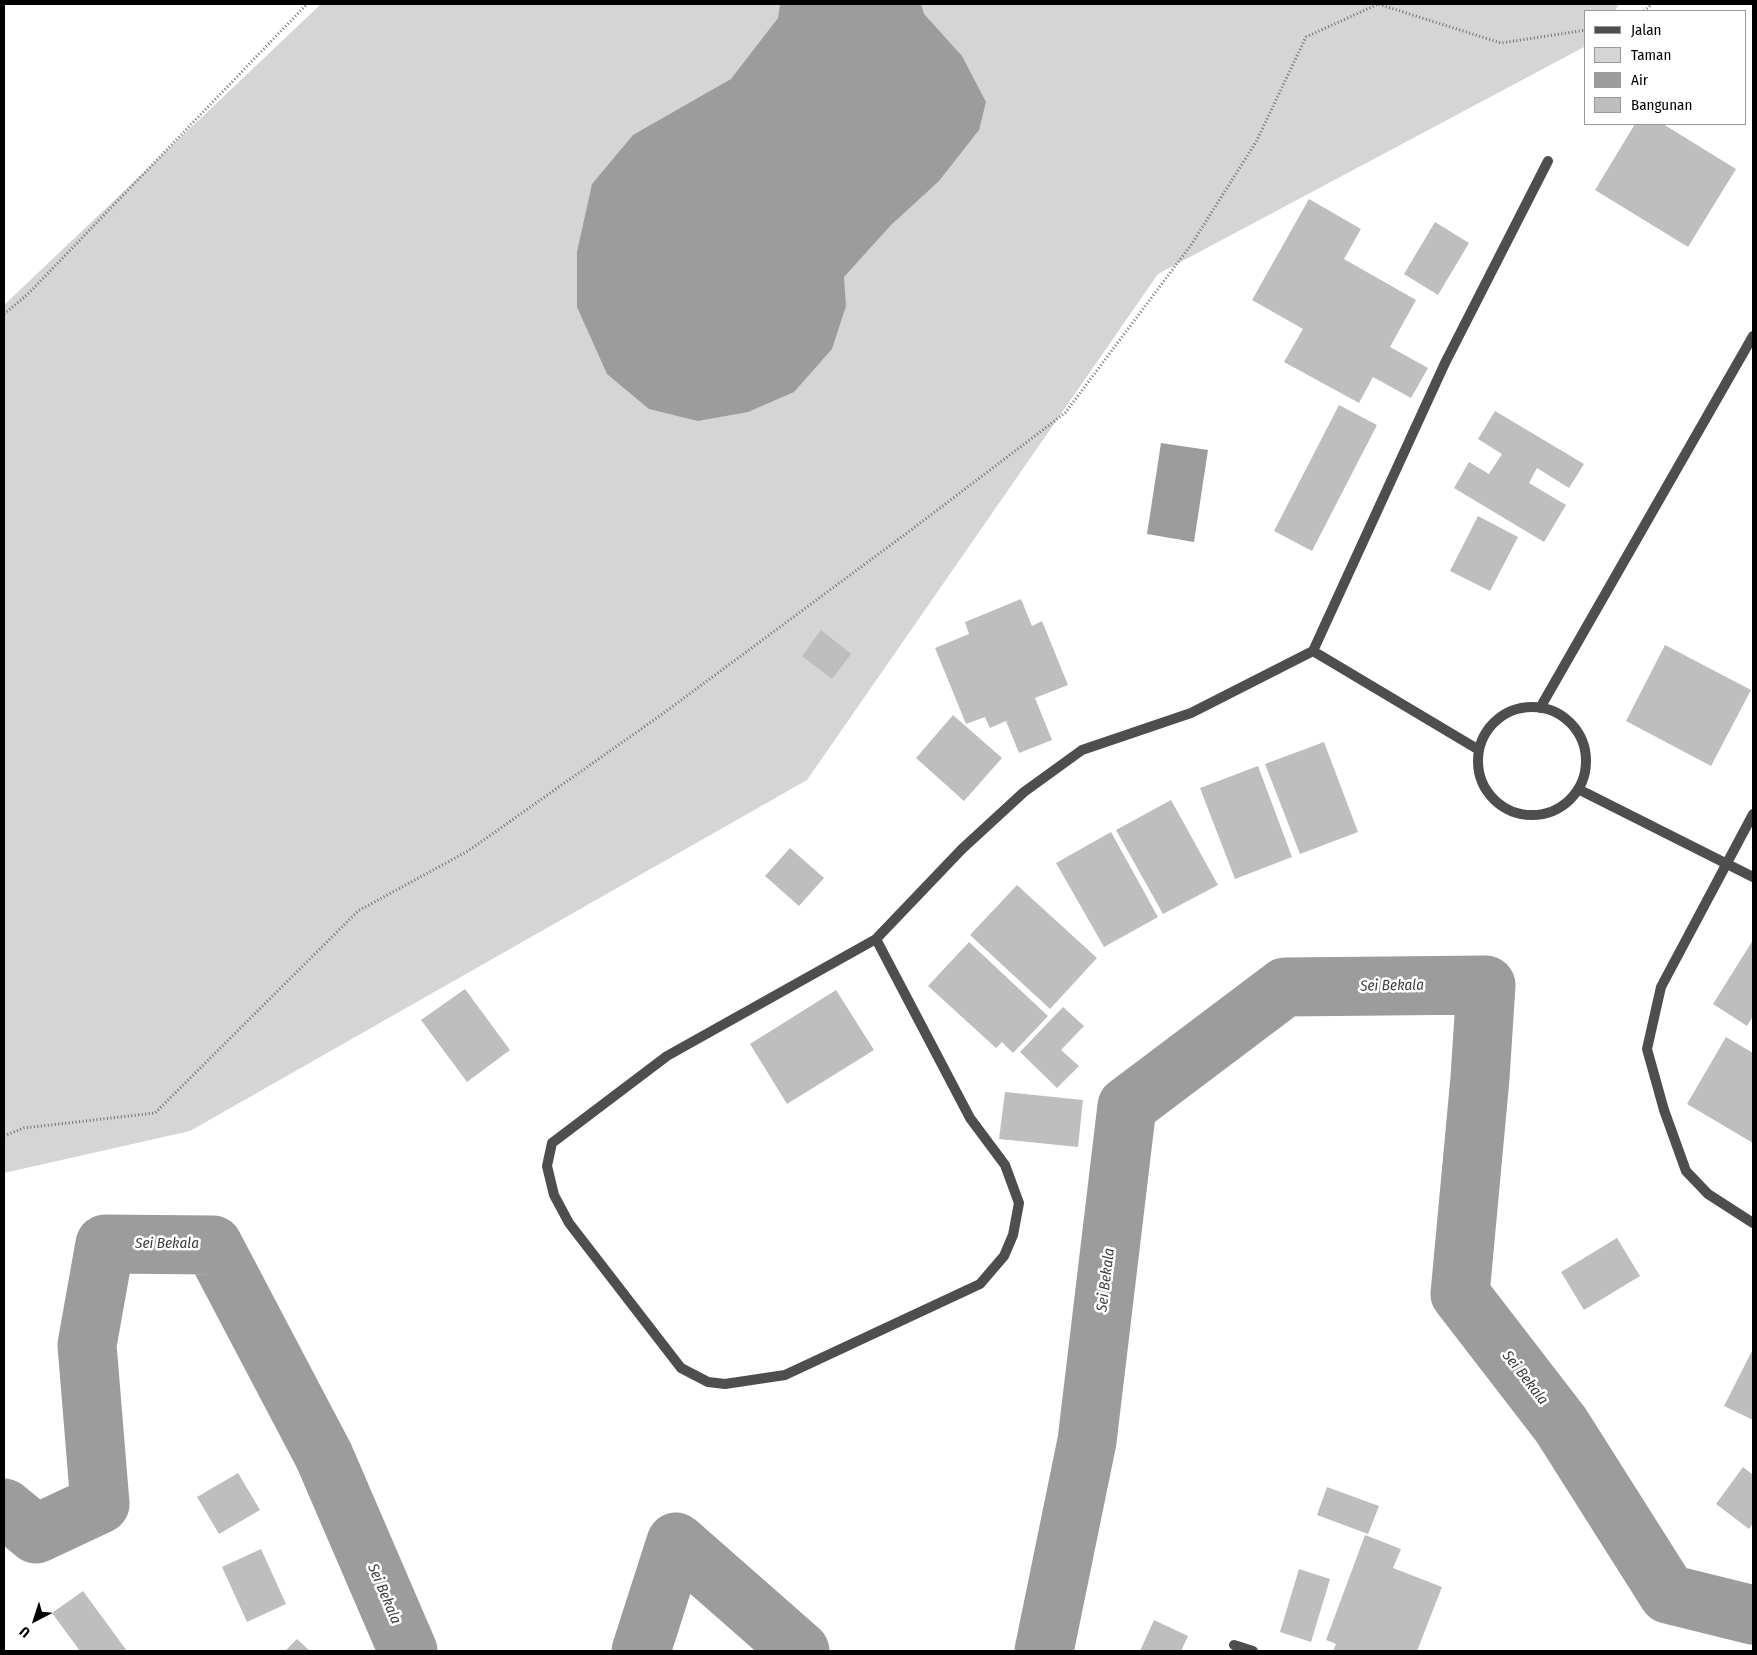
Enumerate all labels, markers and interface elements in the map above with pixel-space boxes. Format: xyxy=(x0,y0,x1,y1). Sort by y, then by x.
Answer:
legend xyxy=(1584,10,1747,125)
text: Jalan xyxy=(1631,21,1661,39)
text: Taman xyxy=(1631,46,1671,64)
text: Air xyxy=(1631,71,1648,89)
text: Bangunan xyxy=(1631,96,1692,114)
water label: Sei Bekala xyxy=(1360,976,1424,996)
water label: Sei Bekala xyxy=(135,1235,199,1253)
water label: Sei Bekala xyxy=(1093,1247,1119,1313)
water label: Sei Bekala xyxy=(1498,1347,1552,1409)
water label: Sei Bekala xyxy=(363,1561,405,1627)
north arrow xyxy=(10,1595,60,1645)
text: U xyxy=(16,1623,34,1641)

